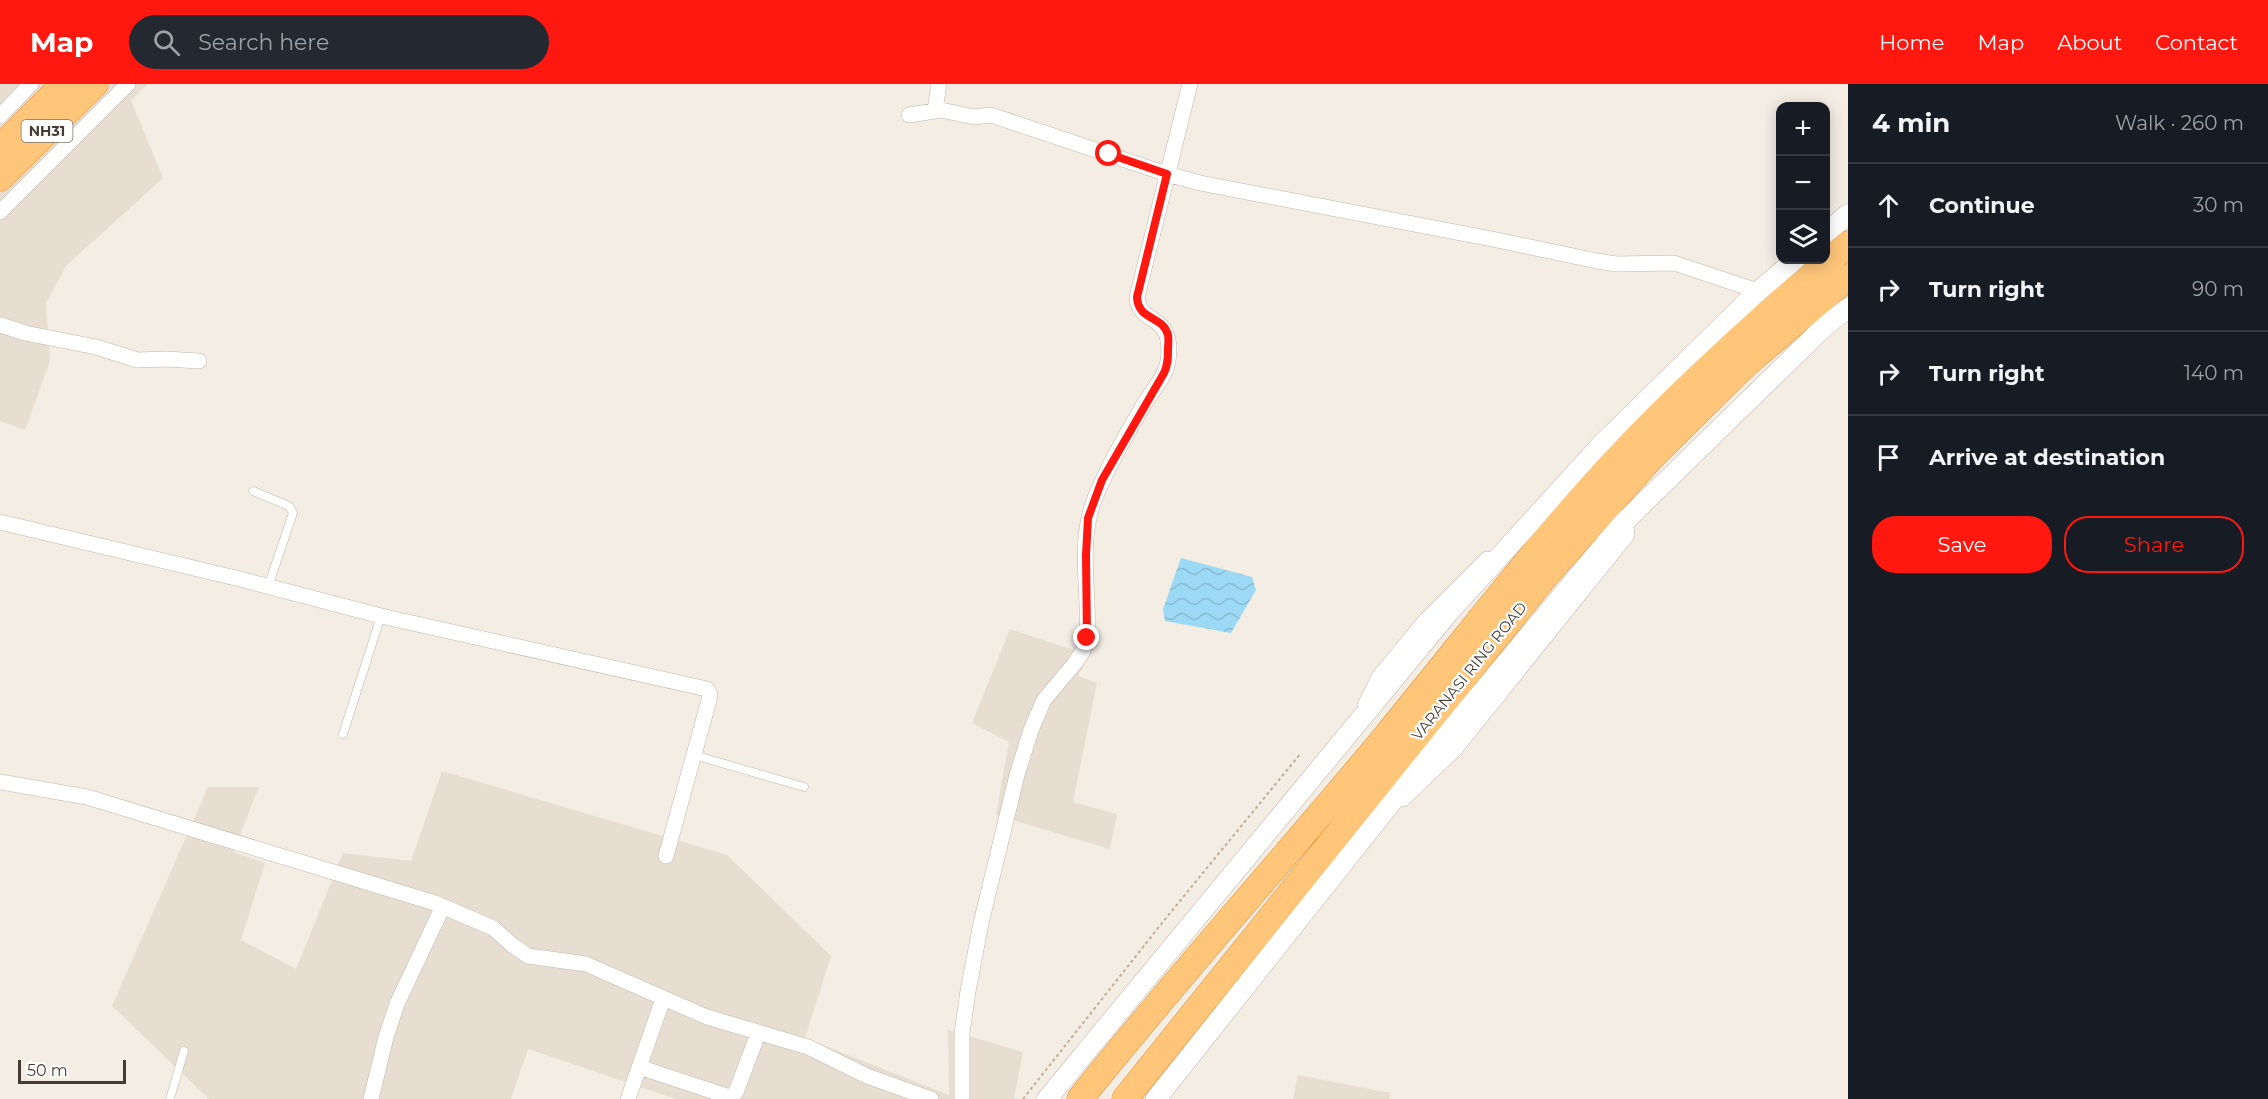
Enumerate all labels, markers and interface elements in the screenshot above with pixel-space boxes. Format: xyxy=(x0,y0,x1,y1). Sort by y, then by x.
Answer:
search box xyxy=(129,15,549,69)
text: Map xyxy=(30,25,93,59)
icon: search xyxy=(150,26,183,59)
text: Search here xyxy=(198,29,329,56)
text: Home xyxy=(1879,30,1944,55)
text: Map xyxy=(1977,30,2024,55)
text: About xyxy=(2057,30,2122,55)
text: Contact xyxy=(2155,30,2238,55)
map controls xyxy=(1776,102,1830,264)
button: + xyxy=(1776,102,1830,156)
text: 4 min xyxy=(1872,107,1950,139)
text: Walk · 260 m xyxy=(2115,111,2244,135)
road number: NH31 xyxy=(22,120,72,142)
route start xyxy=(1095,140,1121,166)
button: − xyxy=(1776,156,1830,210)
icon: ahead xyxy=(1872,189,1905,222)
text: Continue xyxy=(1929,192,2035,219)
text: 30 m xyxy=(2193,193,2244,217)
button: layers xyxy=(1776,210,1830,264)
icon: right xyxy=(1872,273,1905,306)
text: Turn right xyxy=(1929,276,2044,303)
text: 90 m xyxy=(2192,277,2244,301)
icon: right xyxy=(1872,357,1905,390)
text: Turn right xyxy=(1929,360,2044,387)
text: 140 m xyxy=(2184,361,2244,385)
icon: arrive xyxy=(1872,441,1905,474)
text: Arrive at destination xyxy=(1929,444,2165,471)
button: Save xyxy=(1872,516,2052,573)
button: Share xyxy=(2064,516,2244,573)
street label: VARANASI RING ROAD xyxy=(1407,598,1531,744)
route end xyxy=(1073,624,1099,650)
scale bar xyxy=(18,1057,126,1084)
text: 50 m xyxy=(27,1061,68,1080)

